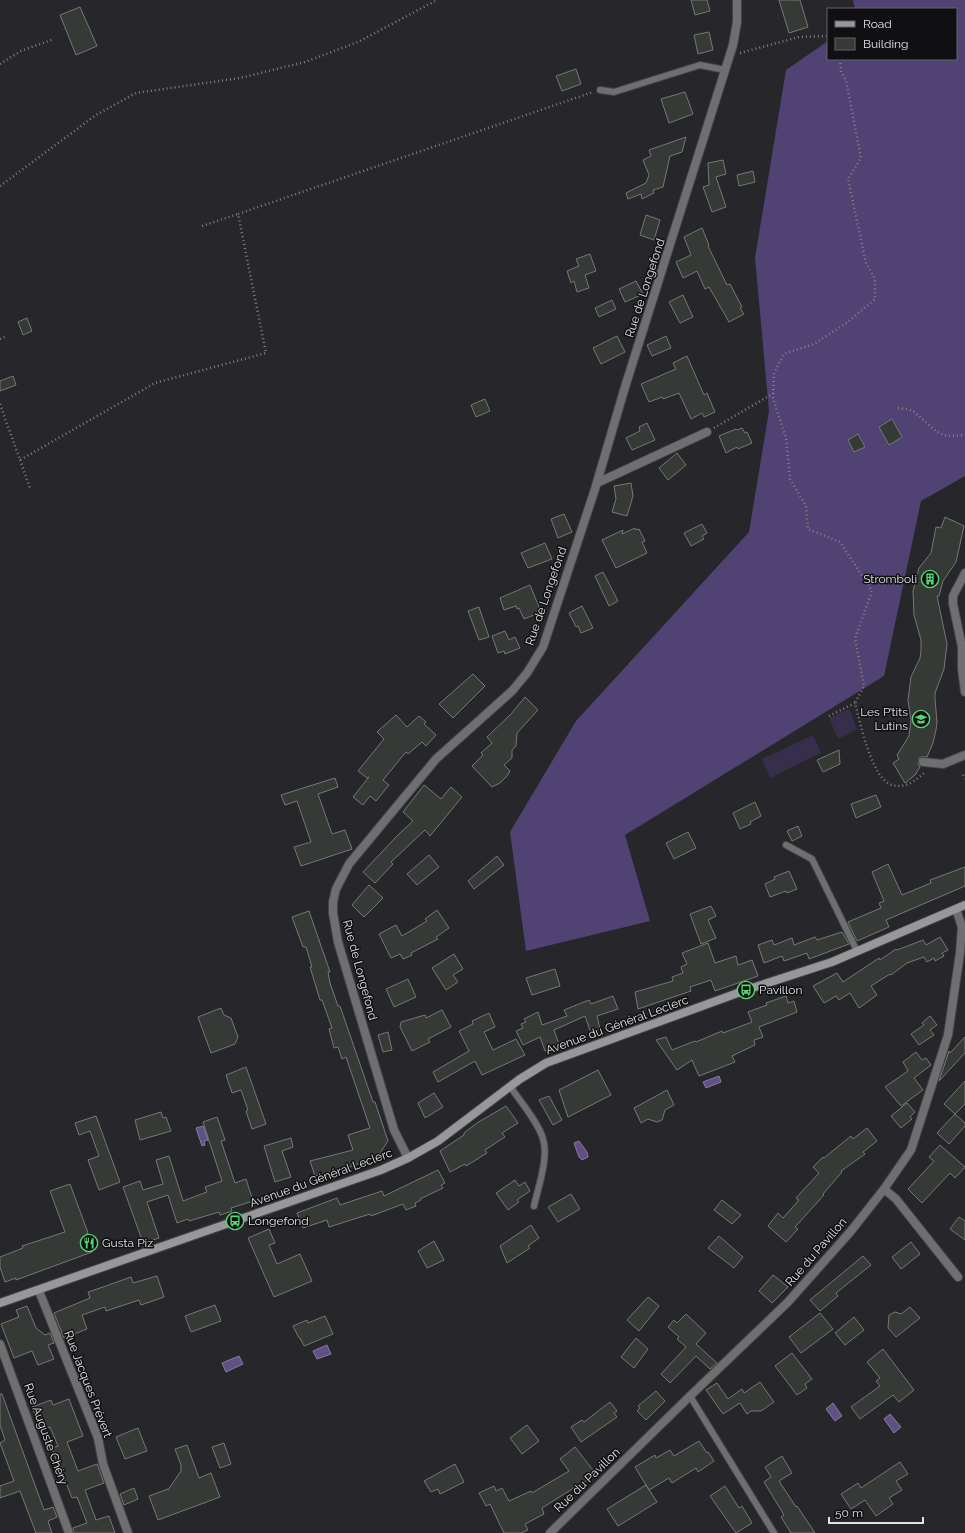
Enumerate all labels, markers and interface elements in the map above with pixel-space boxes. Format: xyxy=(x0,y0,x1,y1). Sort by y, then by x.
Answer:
legend xyxy=(827,8,957,60)
text: Road xyxy=(863,17,892,31)
text: Building xyxy=(863,37,909,51)
street label: Rue de Longefond xyxy=(622,237,668,339)
street label: Rue de Longefond xyxy=(523,545,569,647)
building icon: Stromboli xyxy=(920,569,940,589)
place label: Stromboli xyxy=(863,572,917,586)
place label: Les P’tits Lutins xyxy=(860,705,908,733)
school or university icon: Les P’tits Lutins xyxy=(911,709,931,729)
street label: Rue de Longefond xyxy=(340,918,380,1022)
bus stop icon: Pavillon xyxy=(736,980,756,1000)
place label: Pavillon xyxy=(759,983,802,997)
street label: Avenue du Général Leclerc xyxy=(544,993,691,1057)
street label: Avenue du Général Leclerc xyxy=(248,1146,395,1210)
bus stop icon: Longefond xyxy=(225,1211,245,1231)
place label: Longefond xyxy=(248,1214,309,1228)
street label: Rue du Pavillon xyxy=(782,1215,850,1289)
restaurant icon: Gusta Piz xyxy=(79,1233,99,1253)
place label: Gusta Piz xyxy=(102,1236,153,1250)
street label: Rue Jacques Prévert xyxy=(61,1328,115,1440)
street label: Rue Auguste Chéry xyxy=(21,1381,71,1487)
street label: Rue du Pavillon xyxy=(551,1445,623,1515)
scale bar xyxy=(829,1499,923,1525)
text: 50 m xyxy=(835,1506,863,1520)

